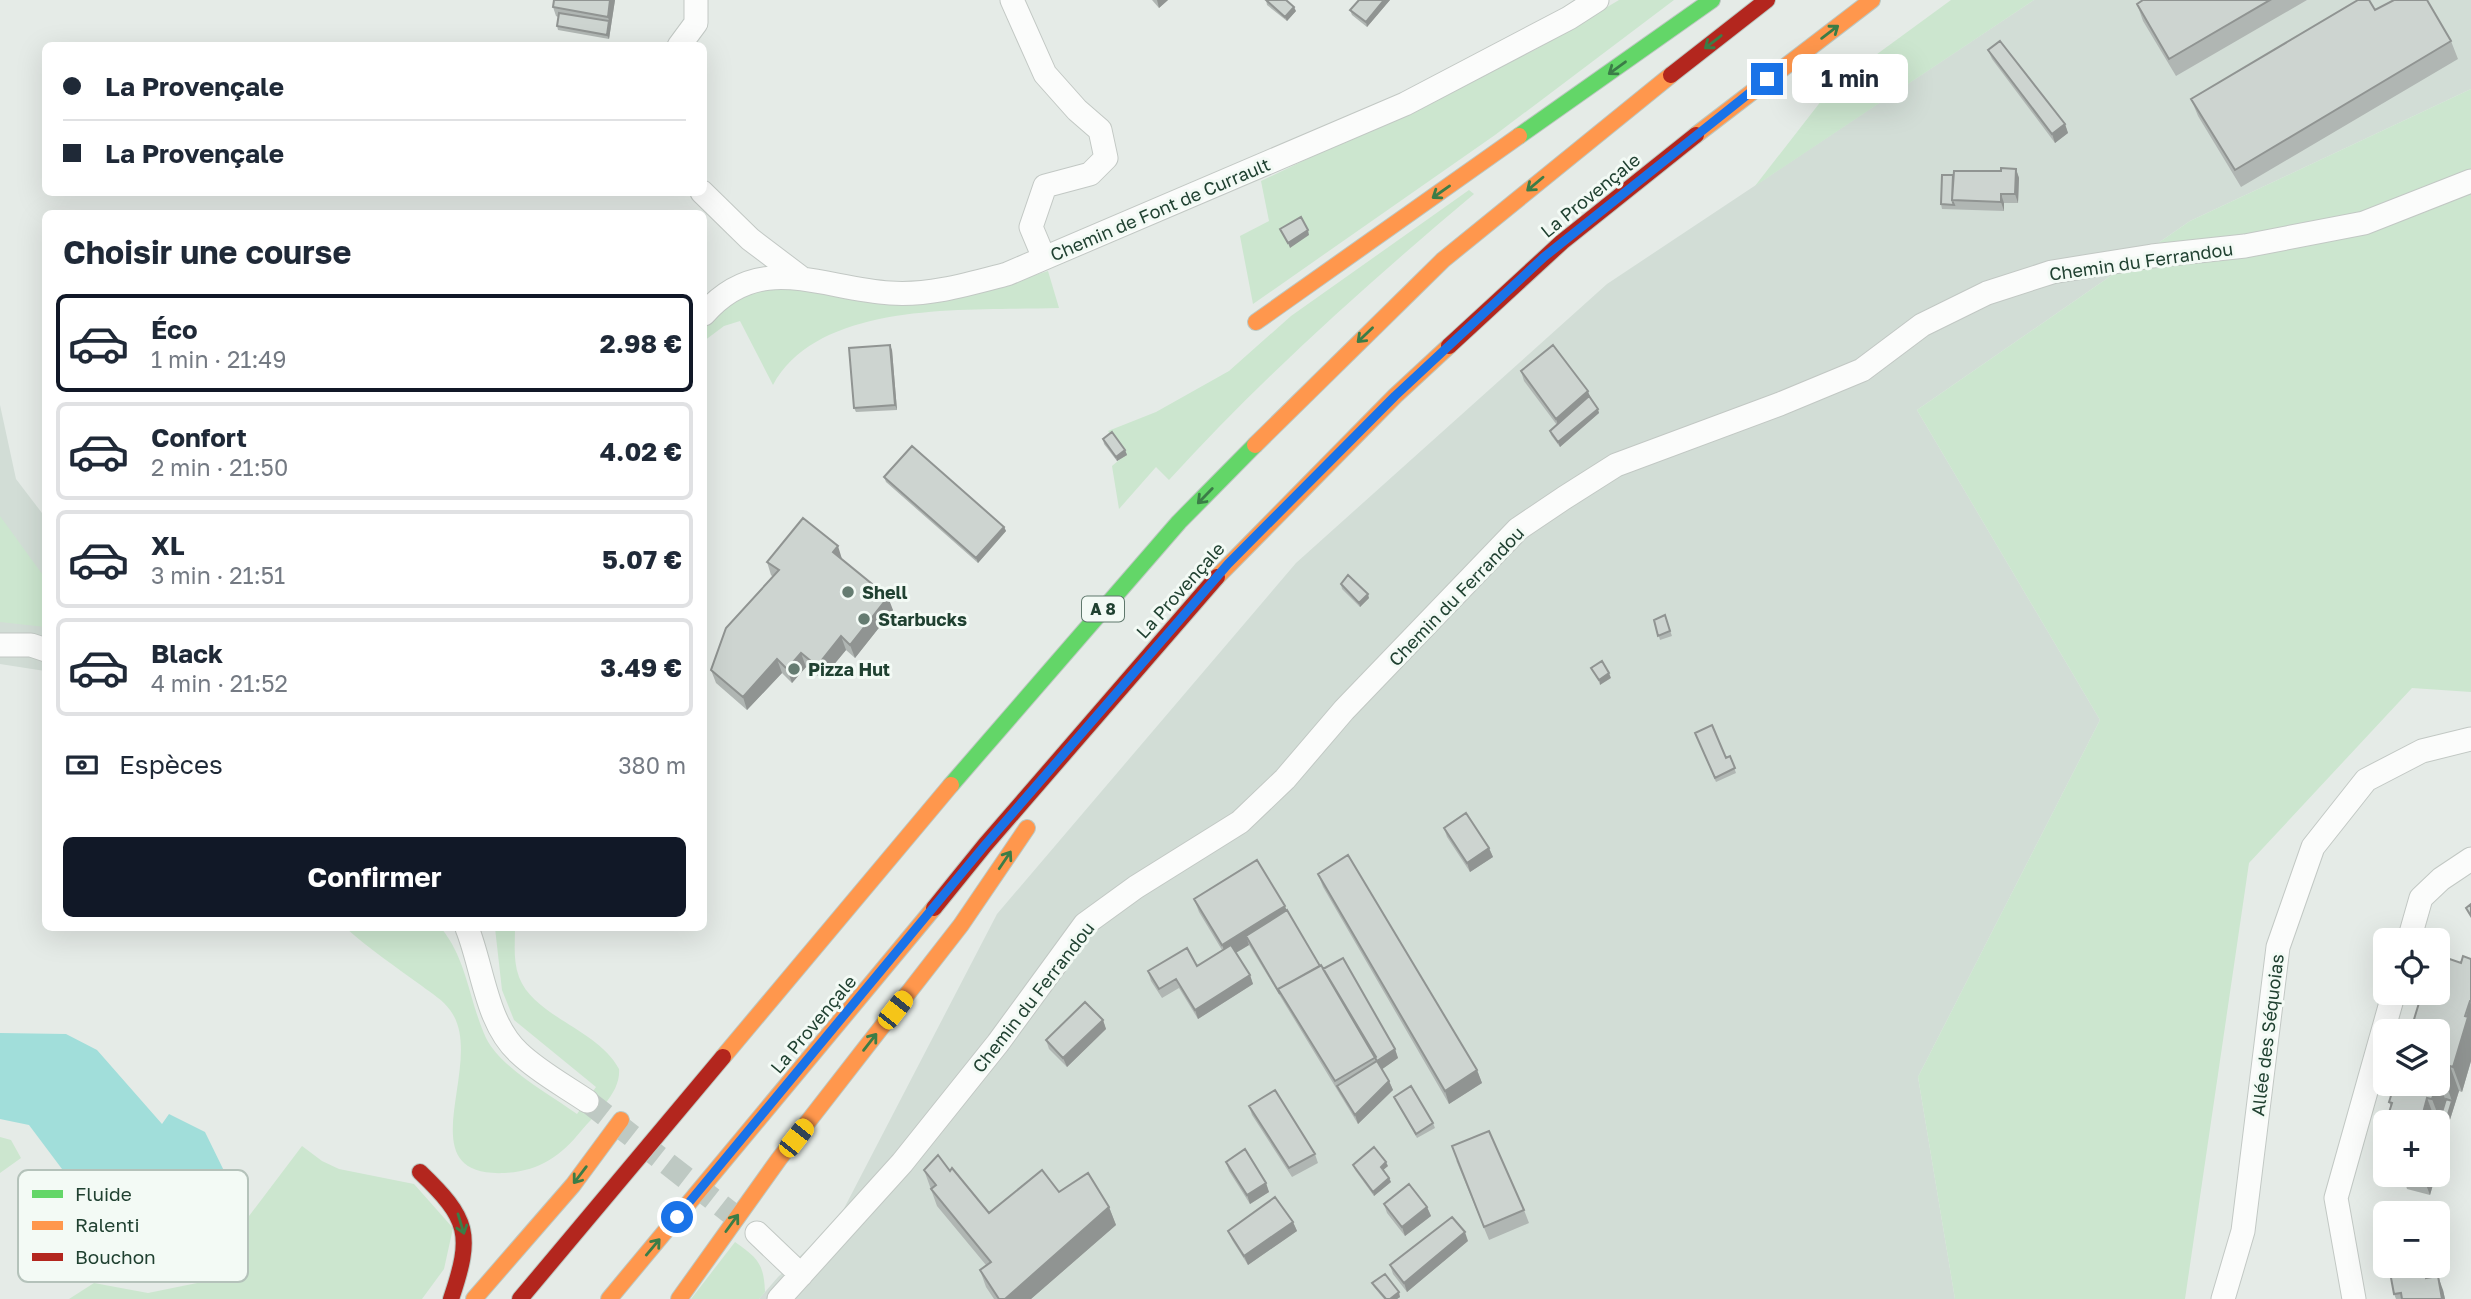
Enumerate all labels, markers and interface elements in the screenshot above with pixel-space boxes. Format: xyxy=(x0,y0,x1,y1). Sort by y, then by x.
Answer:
one-way arrow xyxy=(1820,24,1839,39)
one-way arrow xyxy=(1704,34,1723,49)
callout: 1 min xyxy=(1792,55,1907,104)
one-way arrow xyxy=(1608,61,1627,76)
route end xyxy=(1751,63,1783,95)
text: 1 min xyxy=(1821,64,1879,92)
text: La Provençale xyxy=(105,71,284,102)
text: La Provençale xyxy=(105,138,284,169)
street label: La Provençale xyxy=(1536,148,1644,242)
street label: Chemin de Font de Currault xyxy=(1047,153,1273,265)
one-way arrow xyxy=(1527,176,1545,192)
one-way arrow xyxy=(1432,185,1451,199)
text: Choisir une course xyxy=(63,233,351,271)
street label: Chemin du Ferrandou xyxy=(2048,237,2234,285)
icon: car xyxy=(67,312,130,375)
text: Éco xyxy=(151,314,198,345)
one-way arrow xyxy=(1357,327,1374,344)
text: 2.98 € xyxy=(600,328,682,359)
text: 1 min · 21:49 xyxy=(151,345,286,373)
icon: car xyxy=(67,420,130,483)
text: Confort xyxy=(151,422,247,453)
text: 4.02 € xyxy=(600,436,682,467)
text: 2 min · 21:50 xyxy=(151,453,288,481)
one-way arrow xyxy=(1196,488,1213,505)
street label: Chemin du Ferrandou xyxy=(1384,522,1528,670)
icon: car xyxy=(67,528,130,591)
text: XL xyxy=(151,530,185,561)
street label: La Provençale xyxy=(1131,538,1229,642)
text: 5.07 € xyxy=(602,544,682,575)
text: 3 min · 21:51 xyxy=(151,561,285,589)
place label: Shell xyxy=(862,581,908,603)
marker: Shell xyxy=(840,584,856,600)
road number: A 8 xyxy=(1082,596,1124,622)
place label: Starbucks xyxy=(878,608,967,630)
marker: Starbucks xyxy=(856,611,872,627)
icon: car xyxy=(67,636,130,699)
text: Black xyxy=(151,638,223,669)
text: 3.49 € xyxy=(600,652,682,683)
place label: Pizza Hut xyxy=(808,658,890,680)
marker: Pizza Hut xyxy=(786,661,802,677)
text: 4 min · 21:52 xyxy=(151,669,288,697)
icon: cash xyxy=(63,746,101,784)
text: Espèces xyxy=(119,749,223,780)
text: 380 m xyxy=(618,751,686,779)
button: Confirmer xyxy=(63,837,686,917)
one-way arrow xyxy=(999,850,1013,870)
street label: Chemin du Ferrandou xyxy=(967,917,1099,1077)
map controls xyxy=(2373,928,2450,1278)
button: locate xyxy=(2373,928,2450,1005)
street label: Allée des Séquoias xyxy=(2246,953,2288,1117)
street label: La Provençale xyxy=(766,970,860,1078)
car xyxy=(874,987,917,1033)
button: layers xyxy=(2373,1019,2450,1096)
one-way arrow xyxy=(862,1034,878,1052)
button: + xyxy=(2373,1110,2450,1187)
car xyxy=(775,1115,818,1161)
one-way arrow xyxy=(573,1165,588,1183)
legend xyxy=(18,1170,248,1282)
text: Fluide xyxy=(75,1182,132,1205)
route start xyxy=(661,1201,693,1233)
button: − xyxy=(2373,1201,2450,1278)
text: Ralenti xyxy=(75,1213,140,1236)
one-way arrow xyxy=(456,1213,469,1235)
one-way arrow xyxy=(725,1214,739,1233)
one-way arrow xyxy=(645,1238,661,1256)
text: Bouchon xyxy=(75,1245,156,1268)

